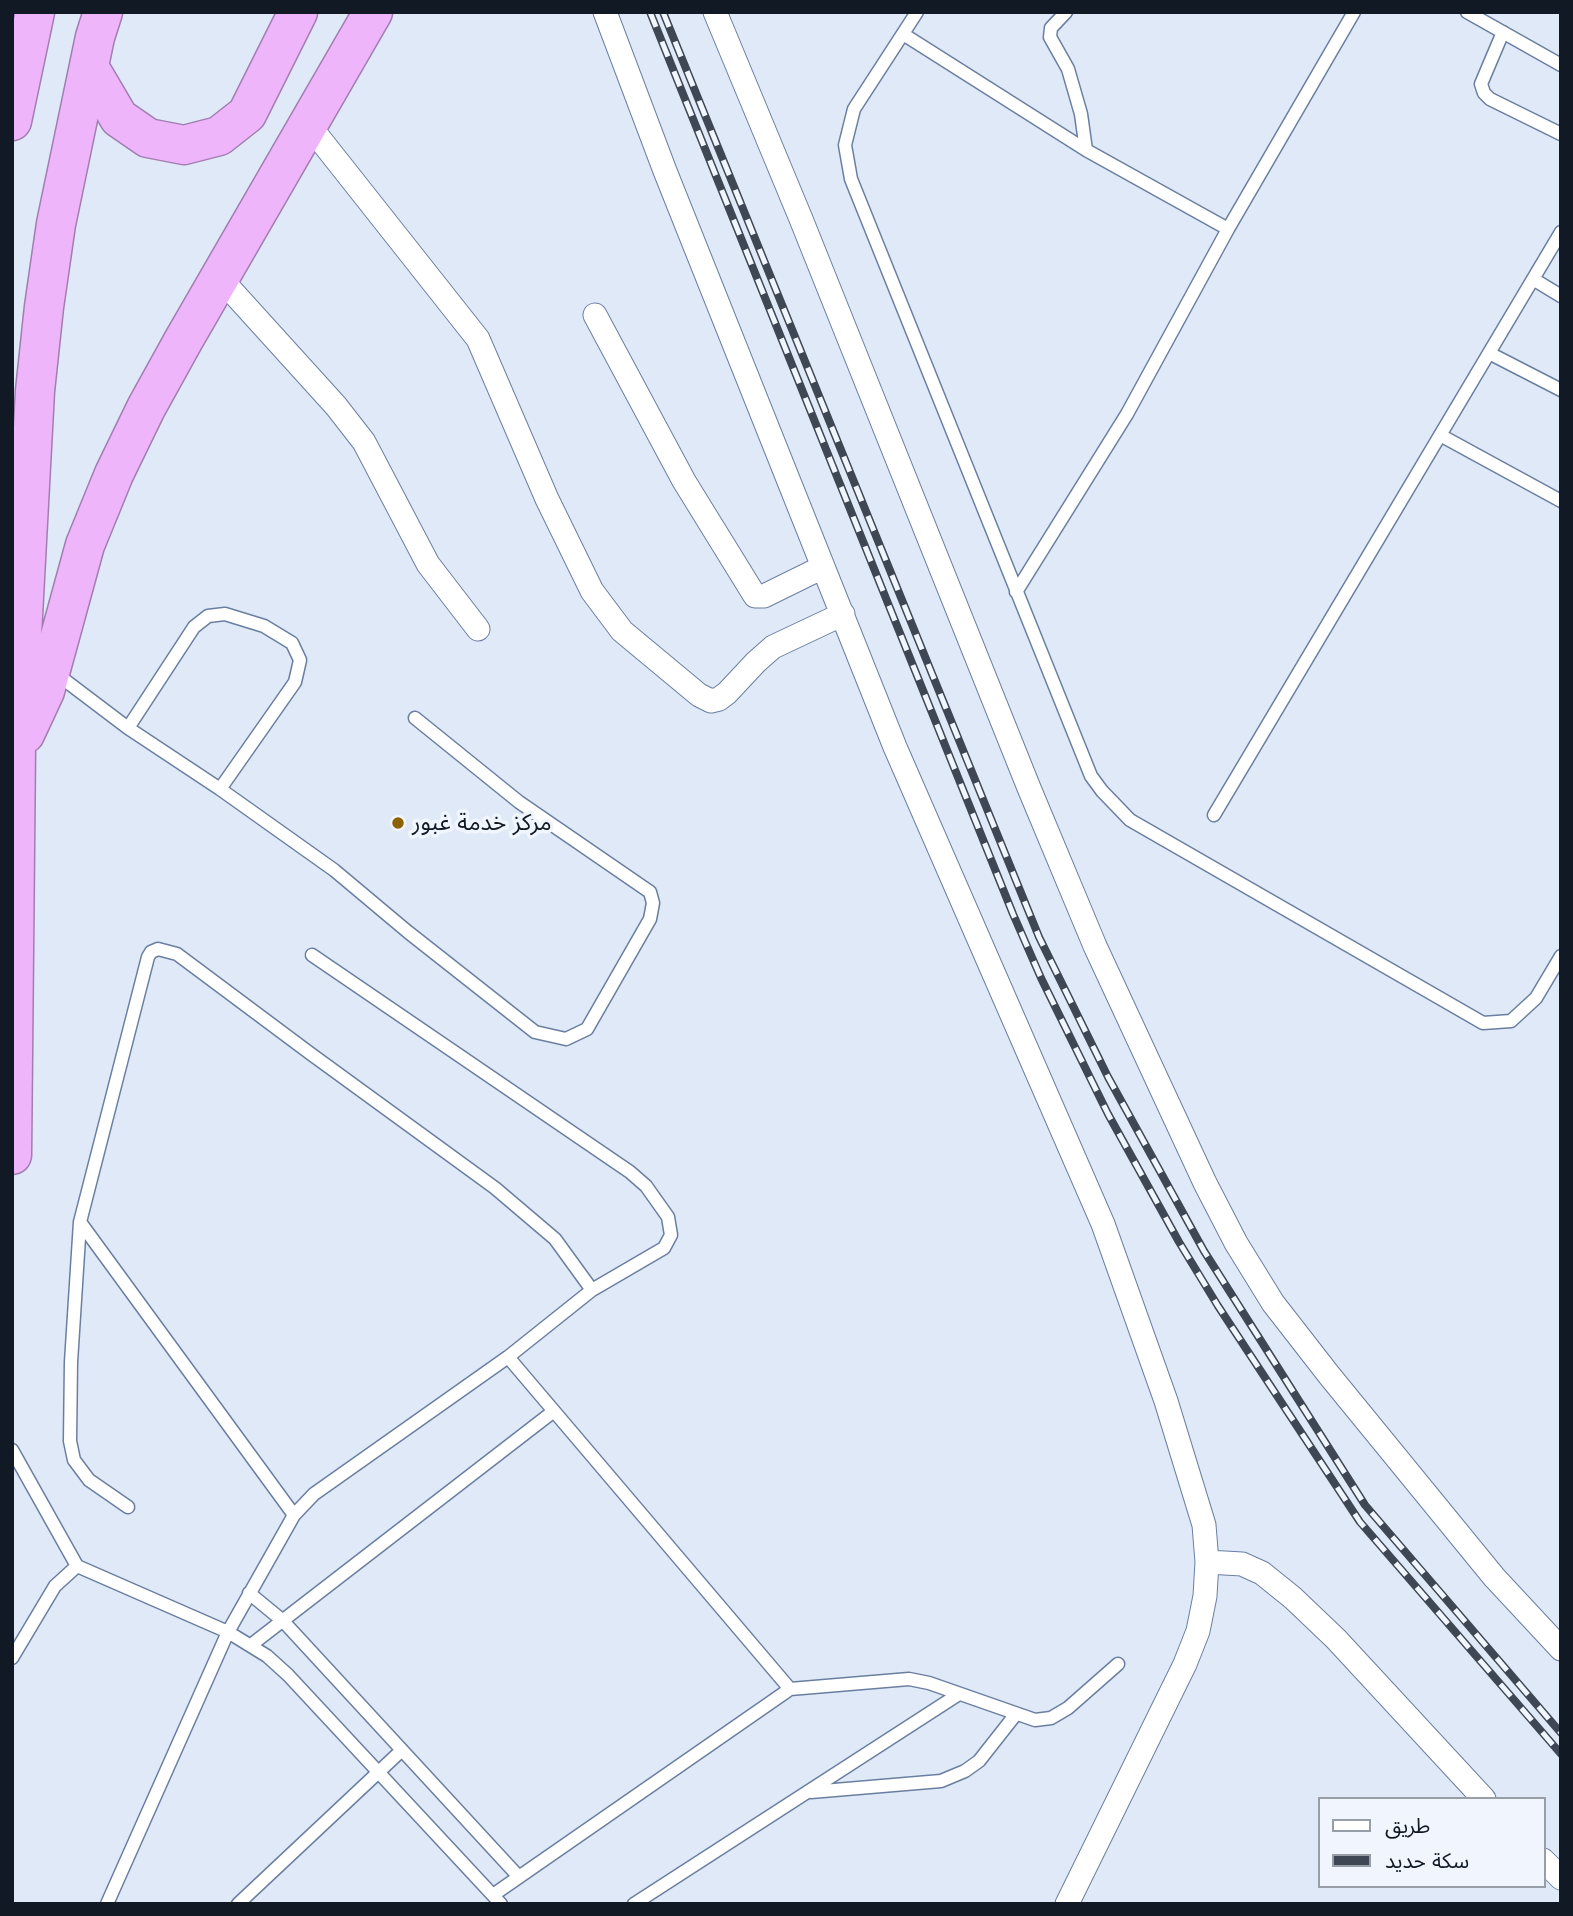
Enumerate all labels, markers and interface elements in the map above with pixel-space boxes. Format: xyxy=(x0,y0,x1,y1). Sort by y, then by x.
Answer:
place label: مركز خدمة غبور xyxy=(412,809,552,837)
marker: مركز خدمة غبور xyxy=(390,815,406,831)
legend xyxy=(1318,1797,1545,1888)
text: طريق xyxy=(1385,1813,1430,1838)
text: سكة حديد xyxy=(1385,1848,1469,1873)

